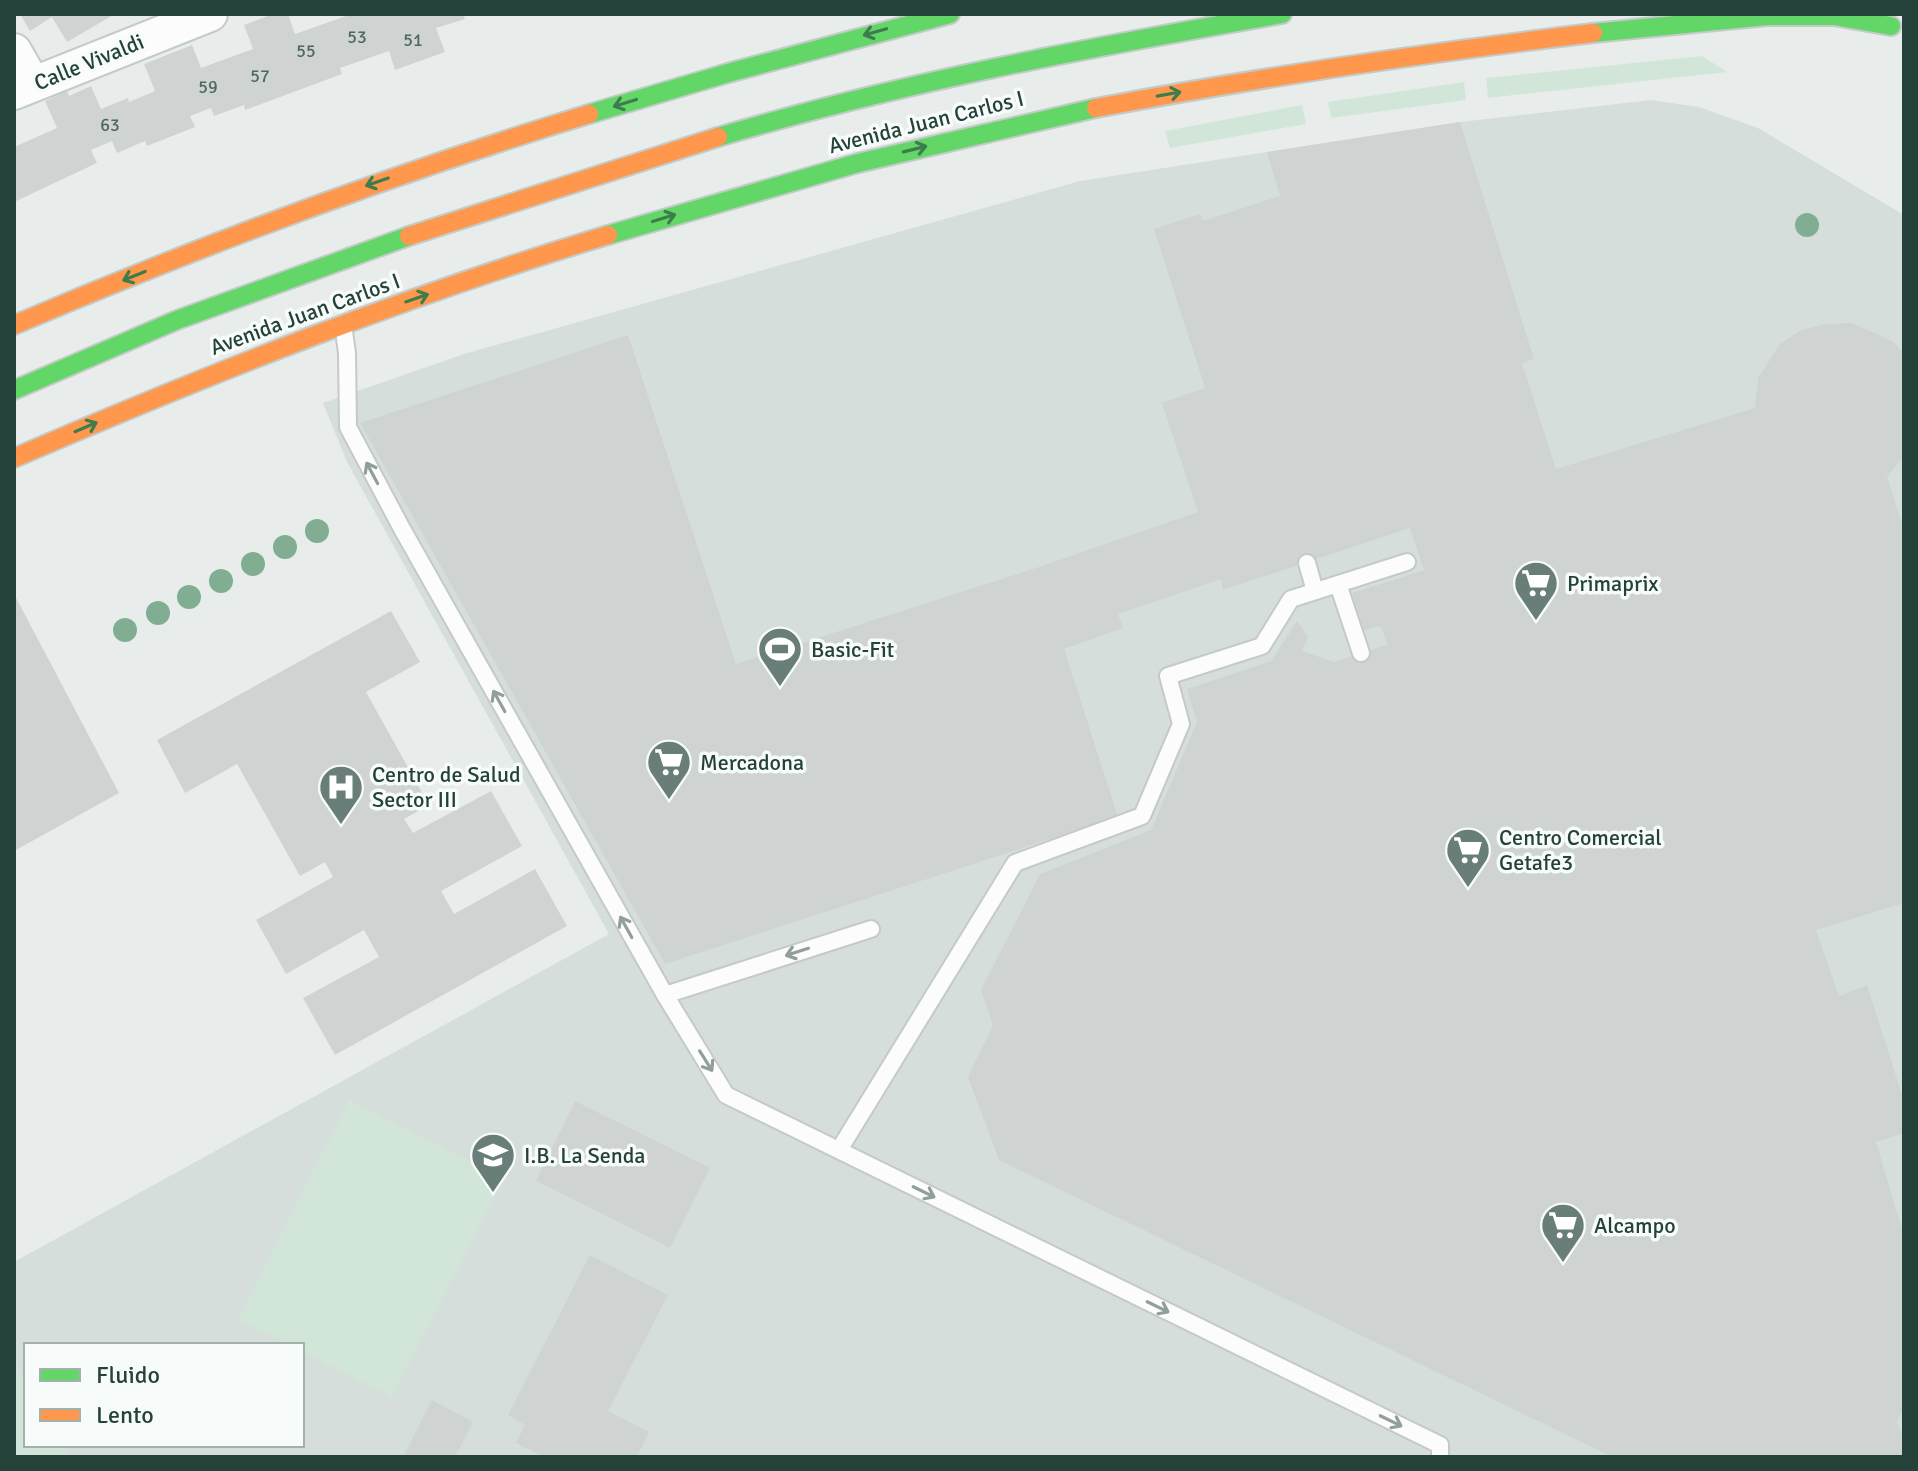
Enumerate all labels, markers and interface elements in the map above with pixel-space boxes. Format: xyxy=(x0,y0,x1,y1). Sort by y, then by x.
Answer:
house number: 53 xyxy=(347,26,367,48)
one-way arrow xyxy=(862,26,888,41)
street label: Calle Vivaldi xyxy=(30,28,148,96)
house number: 51 xyxy=(403,29,423,51)
house number: 55 xyxy=(296,40,316,62)
house number: 57 xyxy=(250,65,270,87)
house number: 59 xyxy=(198,76,218,98)
street label: Avenida Juan Carlos I xyxy=(826,85,1026,159)
one-way arrow xyxy=(1156,86,1181,101)
one-way arrow xyxy=(612,96,638,111)
house number: 63 xyxy=(100,114,120,136)
one-way arrow xyxy=(902,141,927,156)
one-way arrow xyxy=(365,176,390,191)
one-way arrow xyxy=(651,210,677,225)
street label: Avenida Juan Carlos I xyxy=(206,267,404,361)
one-way arrow xyxy=(122,269,147,284)
one-way arrow xyxy=(404,289,429,304)
one-way arrow xyxy=(73,418,98,433)
one-way arrow xyxy=(364,462,380,486)
supermarket icon: Primaprix xyxy=(1512,559,1560,622)
place label: Primaprix xyxy=(1567,570,1658,597)
sports icon: Basic-Fit xyxy=(756,625,804,688)
place label: Basic-Fit xyxy=(811,636,894,663)
one-way arrow xyxy=(490,689,506,713)
supermarket icon: Mercadona xyxy=(645,738,693,801)
place label: Mercadona xyxy=(700,749,804,776)
place label: Centro de Salud Sector III xyxy=(372,761,521,813)
hospital icon: Centro de Salud Sector III xyxy=(317,763,365,826)
place label: Centro Comercial Getafe3 xyxy=(1499,824,1662,876)
supermarket icon: Centro Comercial Getafe3 xyxy=(1444,826,1492,889)
one-way arrow xyxy=(618,916,634,939)
one-way arrow xyxy=(784,946,809,961)
one-way arrow xyxy=(698,1049,714,1072)
school or university icon: I.B. La Senda xyxy=(469,1131,517,1194)
place label: I.B. La Senda xyxy=(524,1142,645,1169)
one-way arrow xyxy=(912,1185,936,1200)
supermarket icon: Alcampo xyxy=(1539,1201,1587,1264)
place label: Alcampo xyxy=(1594,1212,1676,1239)
one-way arrow xyxy=(1145,1300,1169,1315)
legend xyxy=(24,1343,304,1447)
text: Fluido xyxy=(96,1360,160,1390)
text: Lento xyxy=(96,1400,154,1430)
one-way arrow xyxy=(1379,1414,1403,1429)

